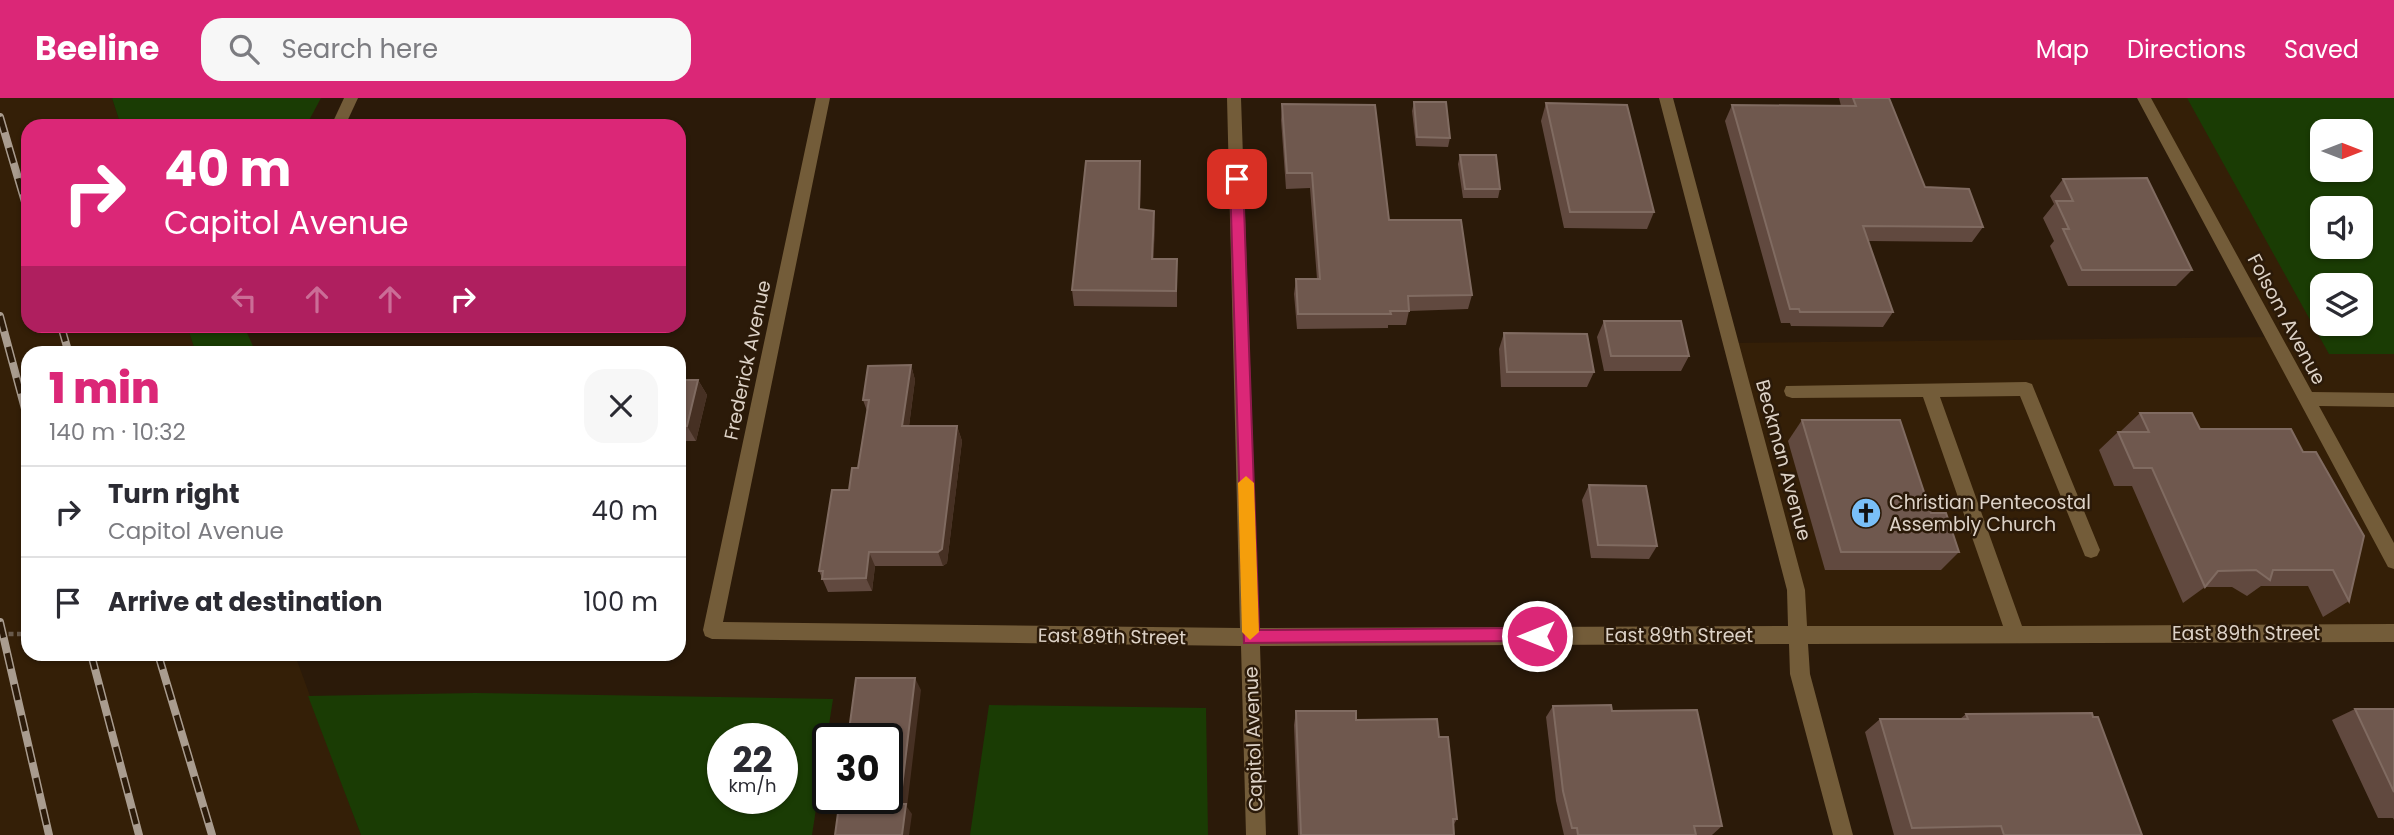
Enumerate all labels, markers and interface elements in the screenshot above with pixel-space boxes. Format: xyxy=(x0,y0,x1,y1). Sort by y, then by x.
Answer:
search box xyxy=(201,18,691,81)
text: Beeline xyxy=(35,25,159,72)
icon: search xyxy=(225,30,263,68)
text: Search here xyxy=(281,31,438,67)
text: Map xyxy=(2036,33,2089,66)
text: Directions xyxy=(2127,33,2246,66)
text: Saved xyxy=(2284,33,2359,66)
north arrow xyxy=(2310,119,2373,182)
map controls xyxy=(2310,119,2373,336)
text: 40 m xyxy=(164,135,291,203)
icon: right xyxy=(49,147,140,238)
pin xyxy=(1207,149,1267,209)
icon: arrive xyxy=(1218,160,1256,198)
button: sound xyxy=(2310,196,2373,259)
text: Capitol Avenue xyxy=(164,200,409,245)
street label: Folsom Avenue xyxy=(2241,249,2332,389)
button: layers xyxy=(2310,273,2373,336)
street label: Frederick Avenue xyxy=(717,278,778,442)
icon: left xyxy=(225,280,263,318)
icon: ahead xyxy=(298,280,336,318)
icon: ahead xyxy=(371,280,409,318)
icon: right xyxy=(444,280,482,318)
text: 1 min xyxy=(49,359,160,418)
button: close xyxy=(584,369,658,443)
street label: Beckman Avenue xyxy=(1749,377,1818,544)
text: 140 m · 10:32 xyxy=(49,416,186,448)
text: Turn right xyxy=(108,476,240,512)
place label: Christian Pentecostal Assembly Church xyxy=(1889,489,2091,538)
icon: right xyxy=(49,493,87,531)
text: 40 m xyxy=(592,493,658,529)
church icon: Christian Pentecostal Assembly Church xyxy=(1849,496,1883,530)
text: Capitol Avenue xyxy=(108,515,284,547)
icon: arrive xyxy=(49,584,87,622)
text: Arrive at destination xyxy=(108,584,383,620)
text: 100 m xyxy=(583,584,658,620)
position arrow xyxy=(1500,599,1574,673)
street label: East 89th Street xyxy=(2172,620,2320,647)
street label: East 89th Street xyxy=(1038,622,1186,651)
street label: East 89th Street xyxy=(1605,622,1753,649)
street label: Capitol Avenue xyxy=(1237,666,1270,812)
speed limit sign: 30 xyxy=(812,723,903,814)
text: 22 xyxy=(733,735,772,784)
text: km/h xyxy=(729,773,776,798)

